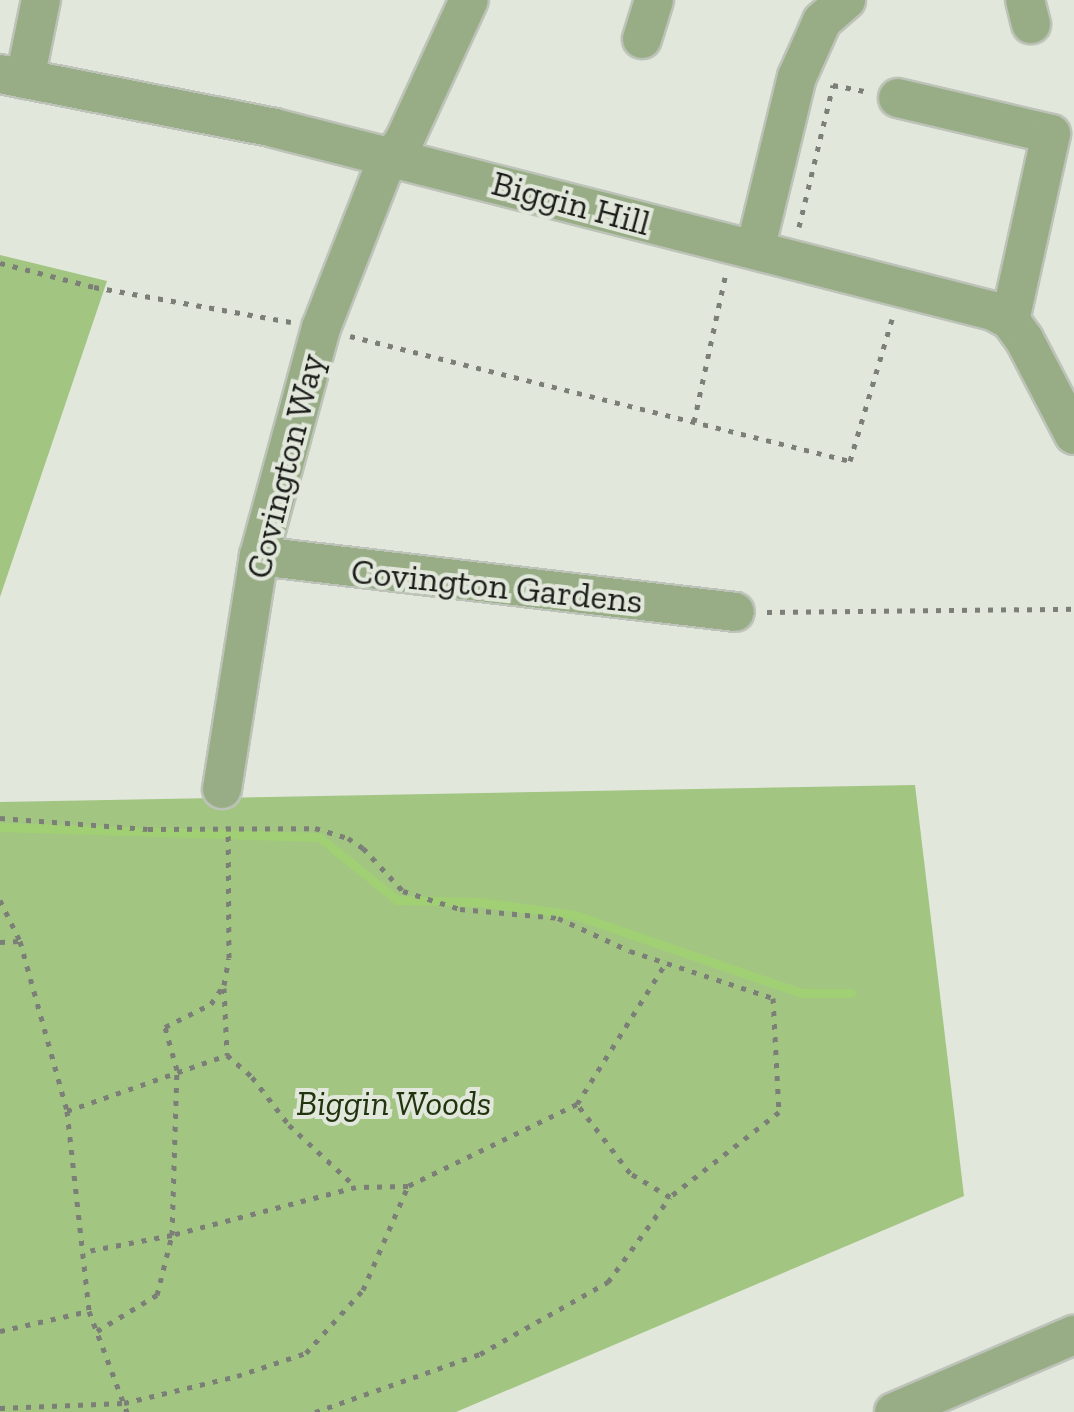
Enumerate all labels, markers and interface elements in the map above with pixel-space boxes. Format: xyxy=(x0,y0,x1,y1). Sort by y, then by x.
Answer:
street label: Biggin Hill xyxy=(487,162,655,244)
street label: Covington Way xyxy=(237,349,333,583)
street label: Covington Gardens xyxy=(349,550,645,622)
park label: Biggin Woods xyxy=(296,1082,492,1124)

